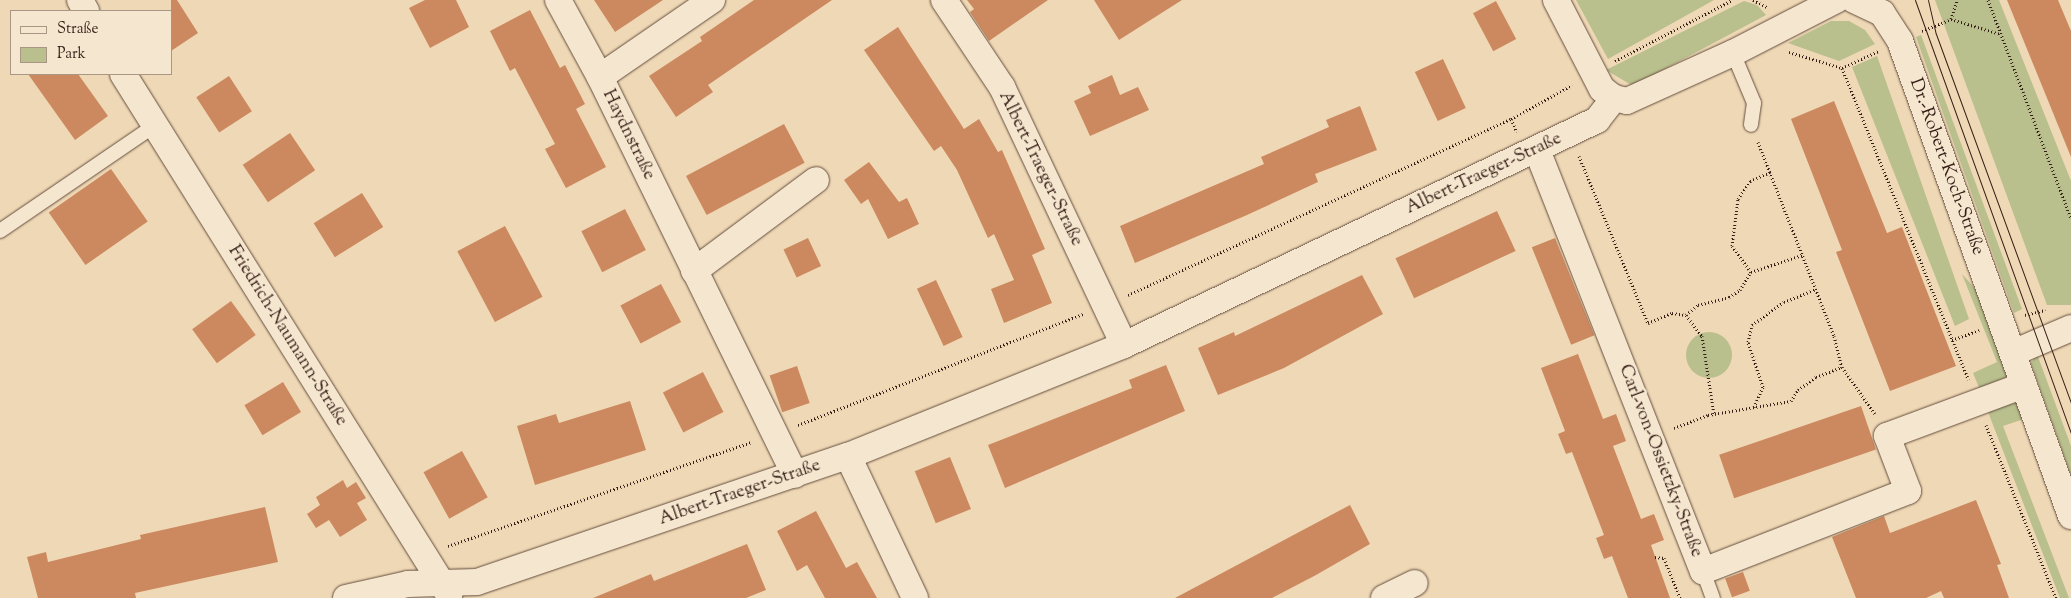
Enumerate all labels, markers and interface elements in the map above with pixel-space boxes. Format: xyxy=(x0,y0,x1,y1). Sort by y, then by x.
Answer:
legend xyxy=(10,10,172,75)
text: Straße xyxy=(57,19,99,40)
text: Park xyxy=(57,44,86,65)
street label: Dr.-Robert-Koch-Straße xyxy=(1904,76,1988,258)
street label: Haydnstraße xyxy=(597,86,659,184)
street label: Albert-Traeger-Straße xyxy=(993,88,1087,250)
street label: Albert-Traeger-Straße xyxy=(1403,128,1565,220)
street label: Friedrich-Naumann-Straße xyxy=(223,242,351,430)
street label: Carl-von-Ossietzky-Straße xyxy=(1613,362,1707,560)
street label: Albert-Traeger-Straße xyxy=(656,455,824,531)

